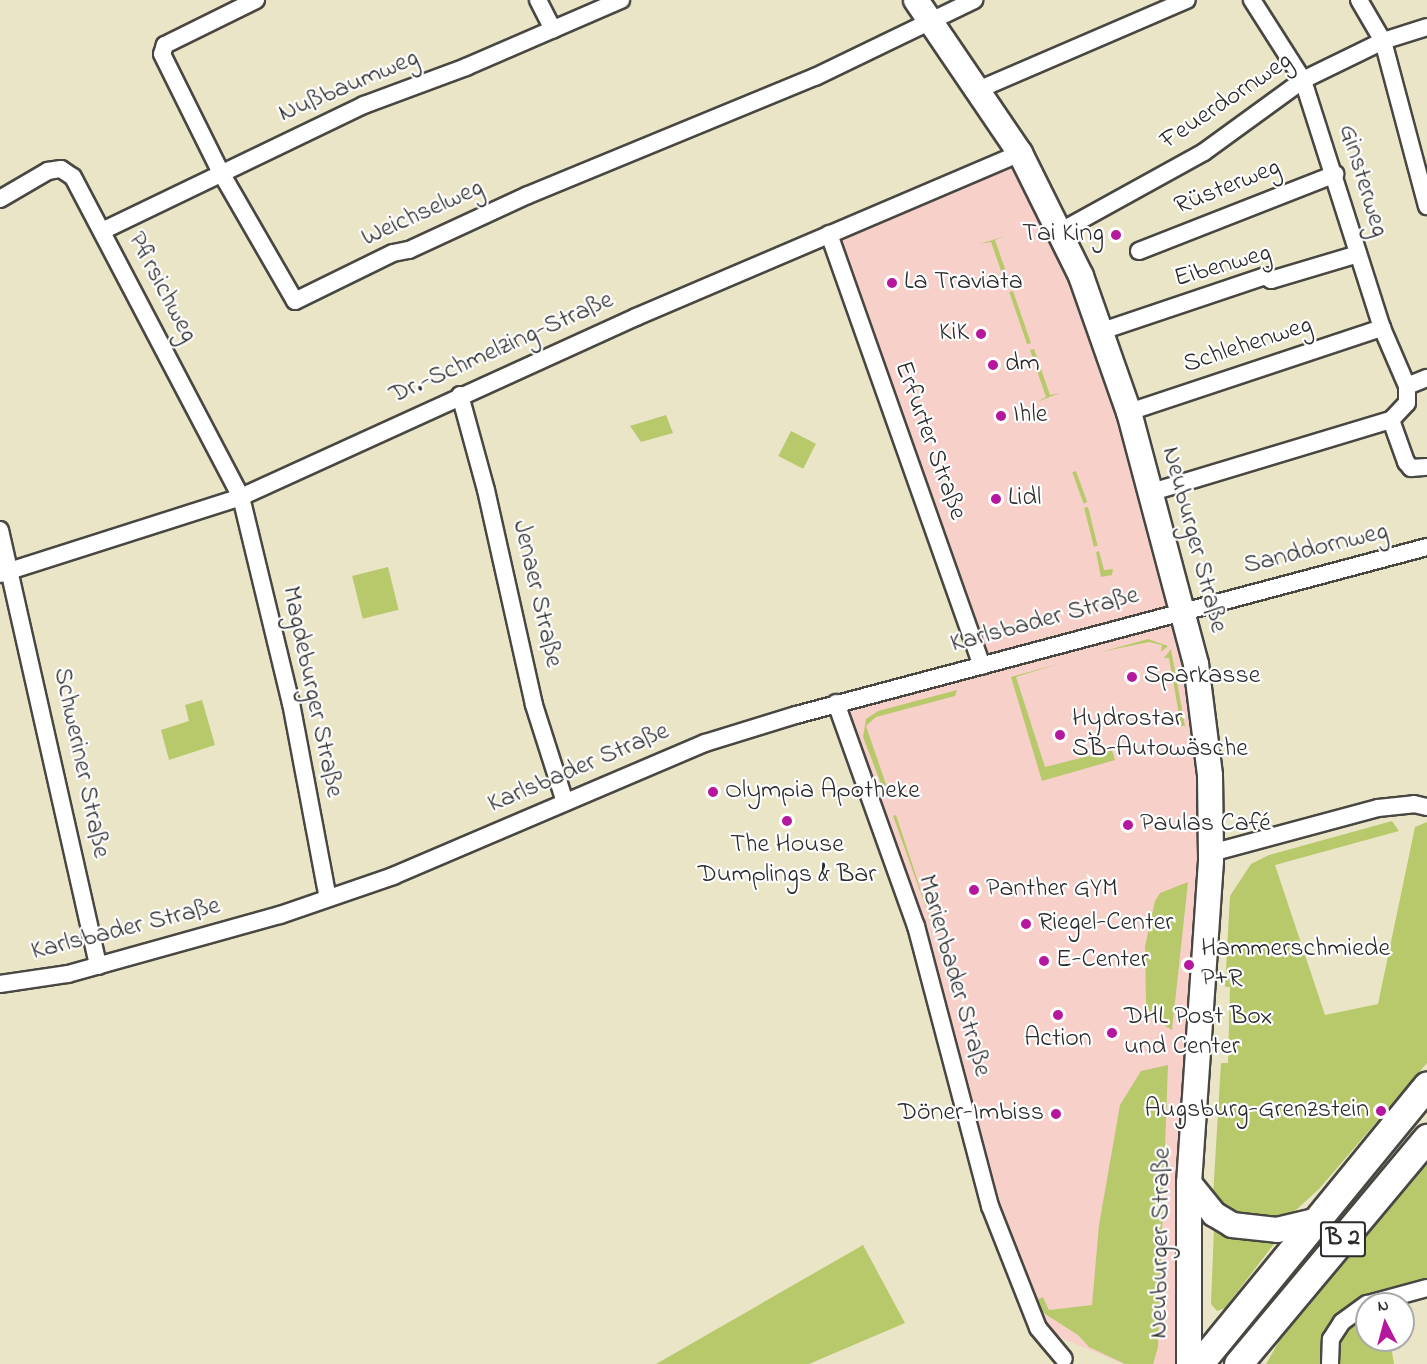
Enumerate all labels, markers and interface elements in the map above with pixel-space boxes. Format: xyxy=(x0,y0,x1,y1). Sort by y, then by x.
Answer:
street label: Nußbaumweg xyxy=(274,44,424,130)
street label: Feuerdornweg xyxy=(1155,46,1299,158)
street label: Ginsterweg xyxy=(1330,121,1394,241)
street label: Rüsterweg xyxy=(1171,153,1285,223)
street label: Weichselweg xyxy=(357,173,489,255)
place label: Tai King xyxy=(1022,219,1104,251)
street label: Pfirsichweg xyxy=(119,227,203,349)
marker: Tai King xyxy=(1109,228,1123,242)
street label: Eibenweg xyxy=(1171,238,1275,296)
place label: La Traviata xyxy=(904,267,1023,299)
marker: La Traviata xyxy=(885,276,899,290)
street label: Dr.-Schmelzing-Straße xyxy=(385,286,619,412)
street label: Schlehenweg xyxy=(1180,310,1316,382)
place label: KiK xyxy=(939,318,969,350)
marker: KiK xyxy=(974,327,988,341)
place label: dm xyxy=(1005,349,1040,381)
street label: Erfurter Straße xyxy=(886,357,972,525)
marker: dm xyxy=(986,358,1000,372)
place label: Ihle xyxy=(1013,400,1047,432)
marker: Ihle xyxy=(994,409,1008,423)
street label: Neuburger Straße xyxy=(1153,444,1233,636)
place label: Lidl xyxy=(1008,483,1041,515)
marker: Lidl xyxy=(989,492,1003,506)
street label: Jenaer Straße xyxy=(504,517,568,671)
street label: Sanddornweg xyxy=(1241,517,1391,583)
street label: Karlsbader Straße xyxy=(947,581,1143,661)
street label: Magdeburger Straße xyxy=(273,584,349,800)
place label: Sparkasse xyxy=(1144,661,1260,693)
street label: Schweriner Straße xyxy=(45,665,115,861)
marker: Sparkasse xyxy=(1125,670,1139,684)
place label: Hydrostar SB-Autowäsche xyxy=(1072,704,1248,766)
street label: Karlsbader Straße xyxy=(484,717,674,821)
marker: Hydrostar SB-Autowäsche xyxy=(1053,728,1067,742)
place label: Olympia Apotheke xyxy=(725,776,920,808)
marker: Olympia Apotheke xyxy=(706,785,720,799)
place label: Paulas Café xyxy=(1140,809,1271,841)
marker: The House Dumplings & Bar xyxy=(780,814,794,828)
marker: Paulas Café xyxy=(1121,818,1135,832)
place label: The House Dumplings & Bar xyxy=(698,830,876,892)
street label: Marienbader Straße xyxy=(909,872,997,1080)
place label: Panther GYM xyxy=(986,874,1118,906)
marker: Panther GYM xyxy=(967,883,981,897)
street label: Karlsbader Straße xyxy=(28,891,224,969)
place label: Riegel-Center xyxy=(1038,908,1173,940)
marker: Riegel-Center xyxy=(1019,917,1033,931)
place label: Hammerschmiede P+R xyxy=(1201,934,1390,996)
place label: E-Center xyxy=(1056,945,1149,977)
marker: E-Center xyxy=(1037,954,1051,968)
marker: Hammerschmiede P+R xyxy=(1182,958,1196,972)
place label: DHL Post Box und Center xyxy=(1124,1002,1272,1064)
marker: Action xyxy=(1051,1008,1065,1022)
place label: Action xyxy=(1024,1024,1092,1056)
marker: DHL Post Box und Center xyxy=(1105,1026,1119,1040)
place label: Augsburg-Grenzstein xyxy=(1144,1095,1369,1127)
place label: Döner-Imbiss xyxy=(898,1098,1044,1130)
marker: Augsburg-Grenzstein xyxy=(1374,1104,1388,1118)
marker: Döner-Imbiss xyxy=(1049,1107,1063,1121)
street label: Neuburger Straße xyxy=(1145,1147,1179,1339)
road number: B 2 xyxy=(1319,1218,1367,1260)
north arrow xyxy=(1355,1292,1415,1352)
text: N xyxy=(1377,1294,1390,1319)

